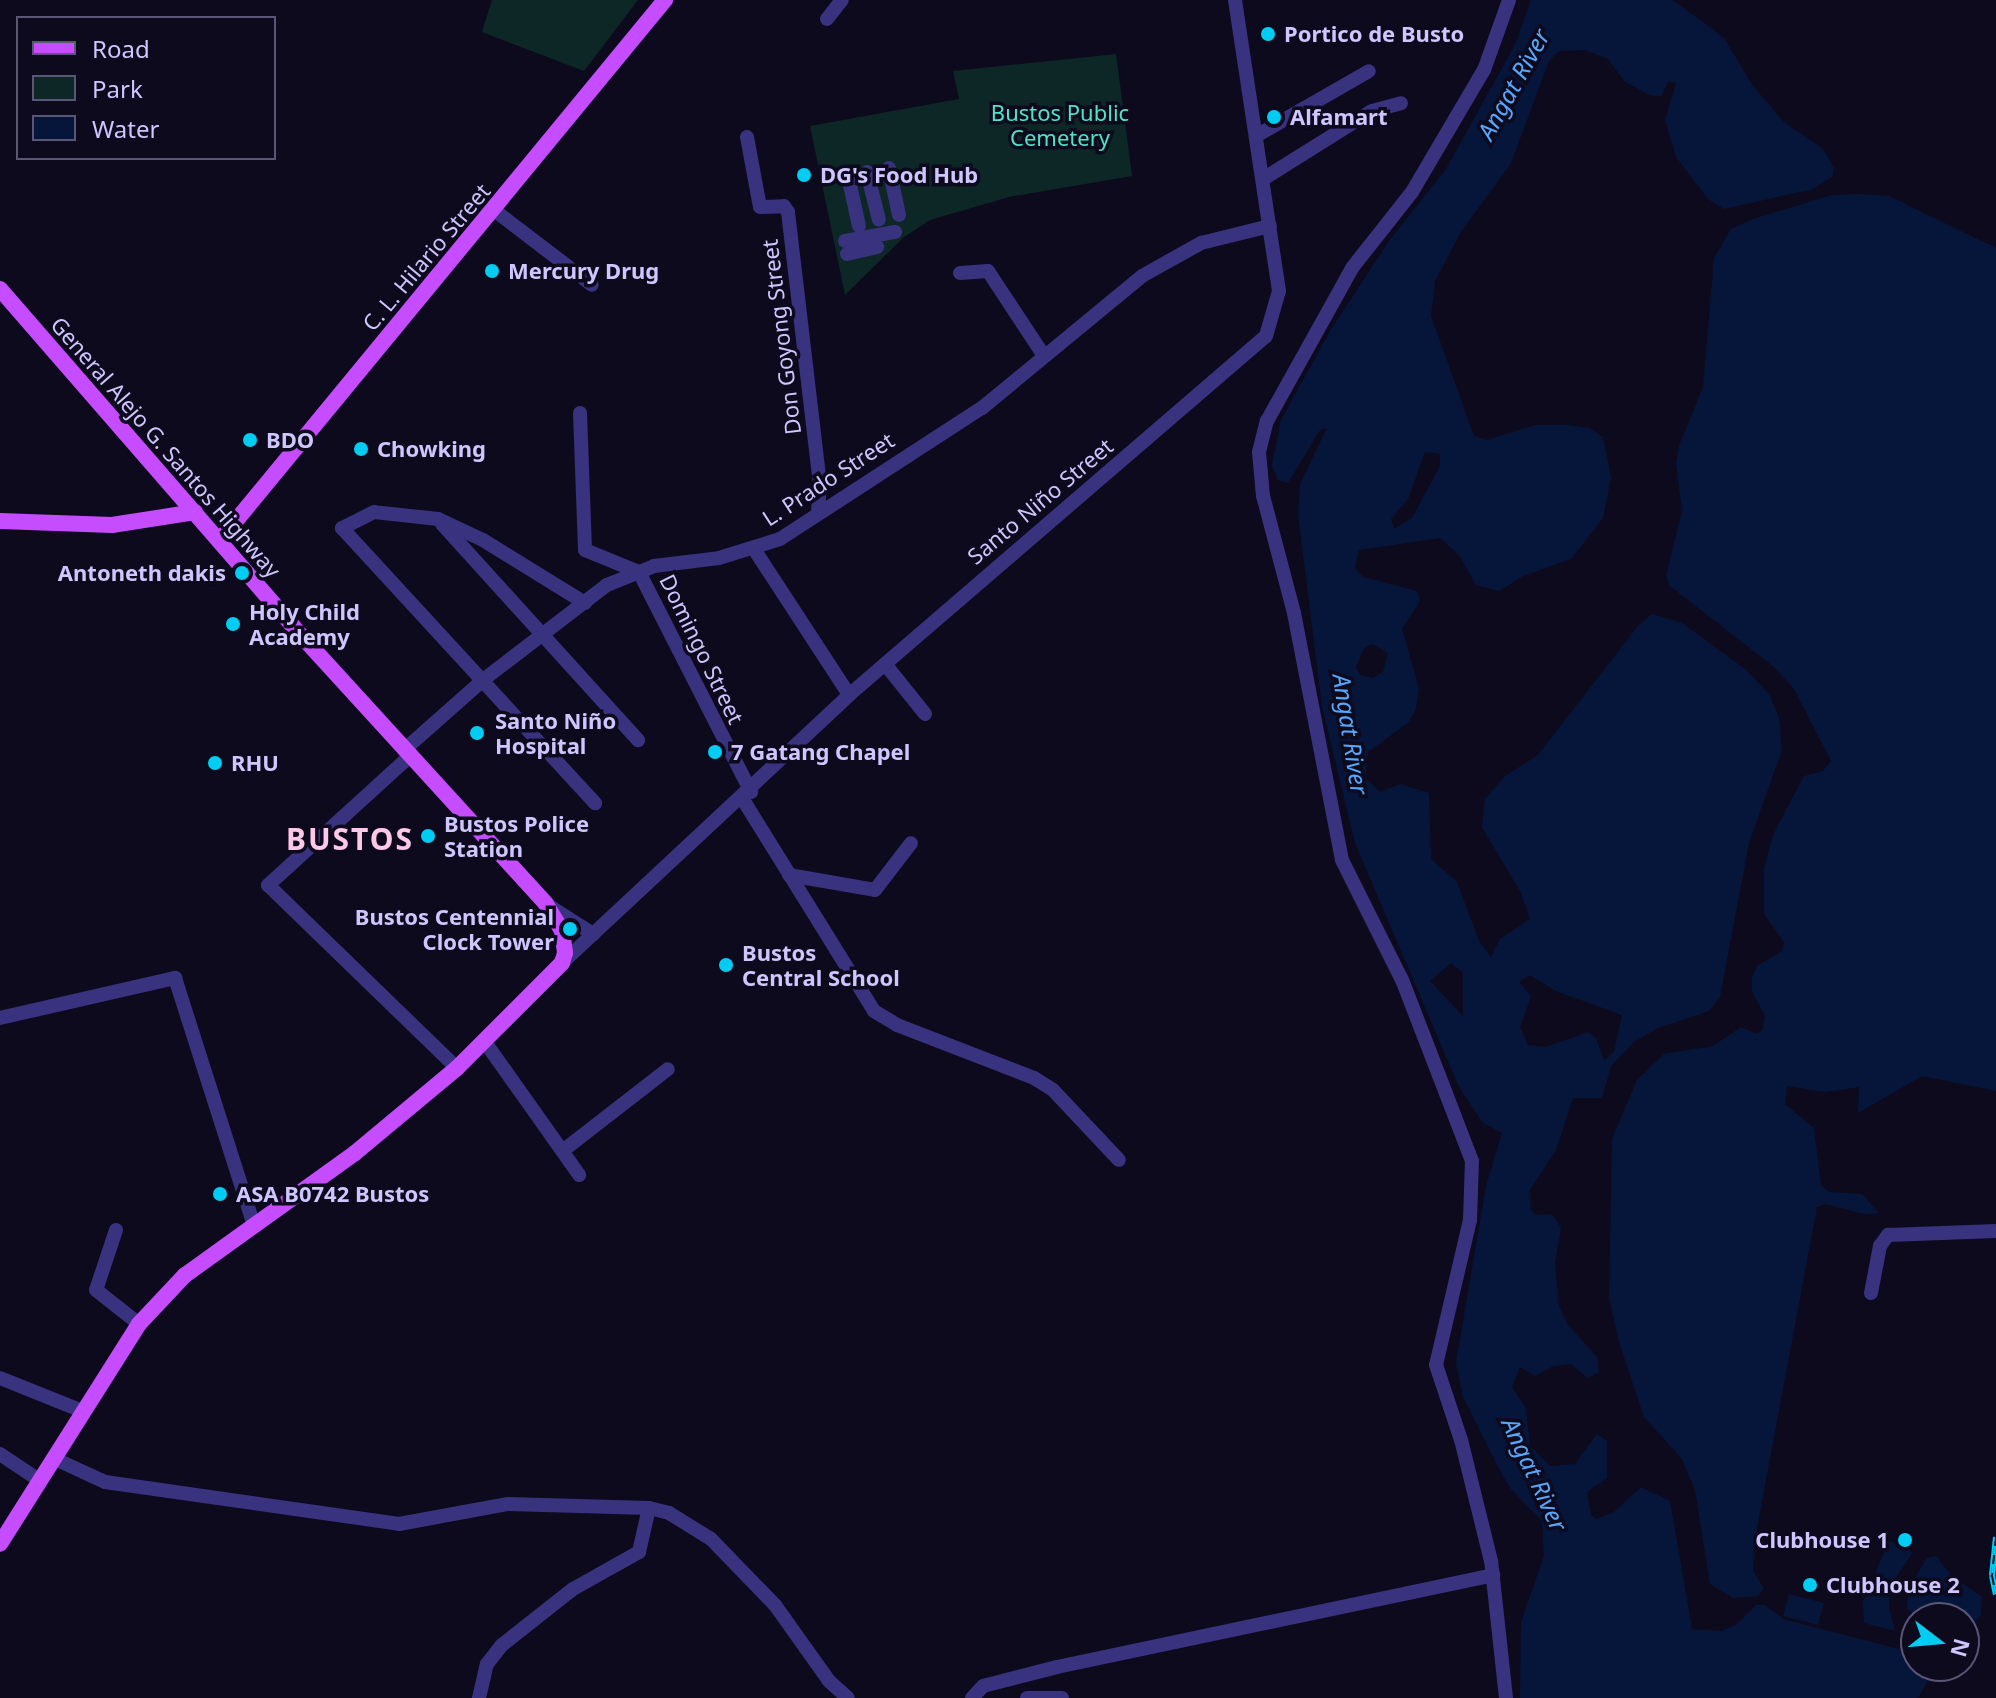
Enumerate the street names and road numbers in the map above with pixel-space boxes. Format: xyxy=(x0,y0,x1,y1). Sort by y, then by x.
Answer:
street label: C. L. Hilario Street xyxy=(357,178,495,336)
street label: Don Goyong Street xyxy=(756,238,806,436)
street label: General Alejo G. Santos Highway xyxy=(46,311,286,583)
street label: L. Prado Street xyxy=(757,427,899,531)
street label: Santo Niño Street xyxy=(962,433,1118,569)
street label: Domingo Street xyxy=(654,570,750,728)

